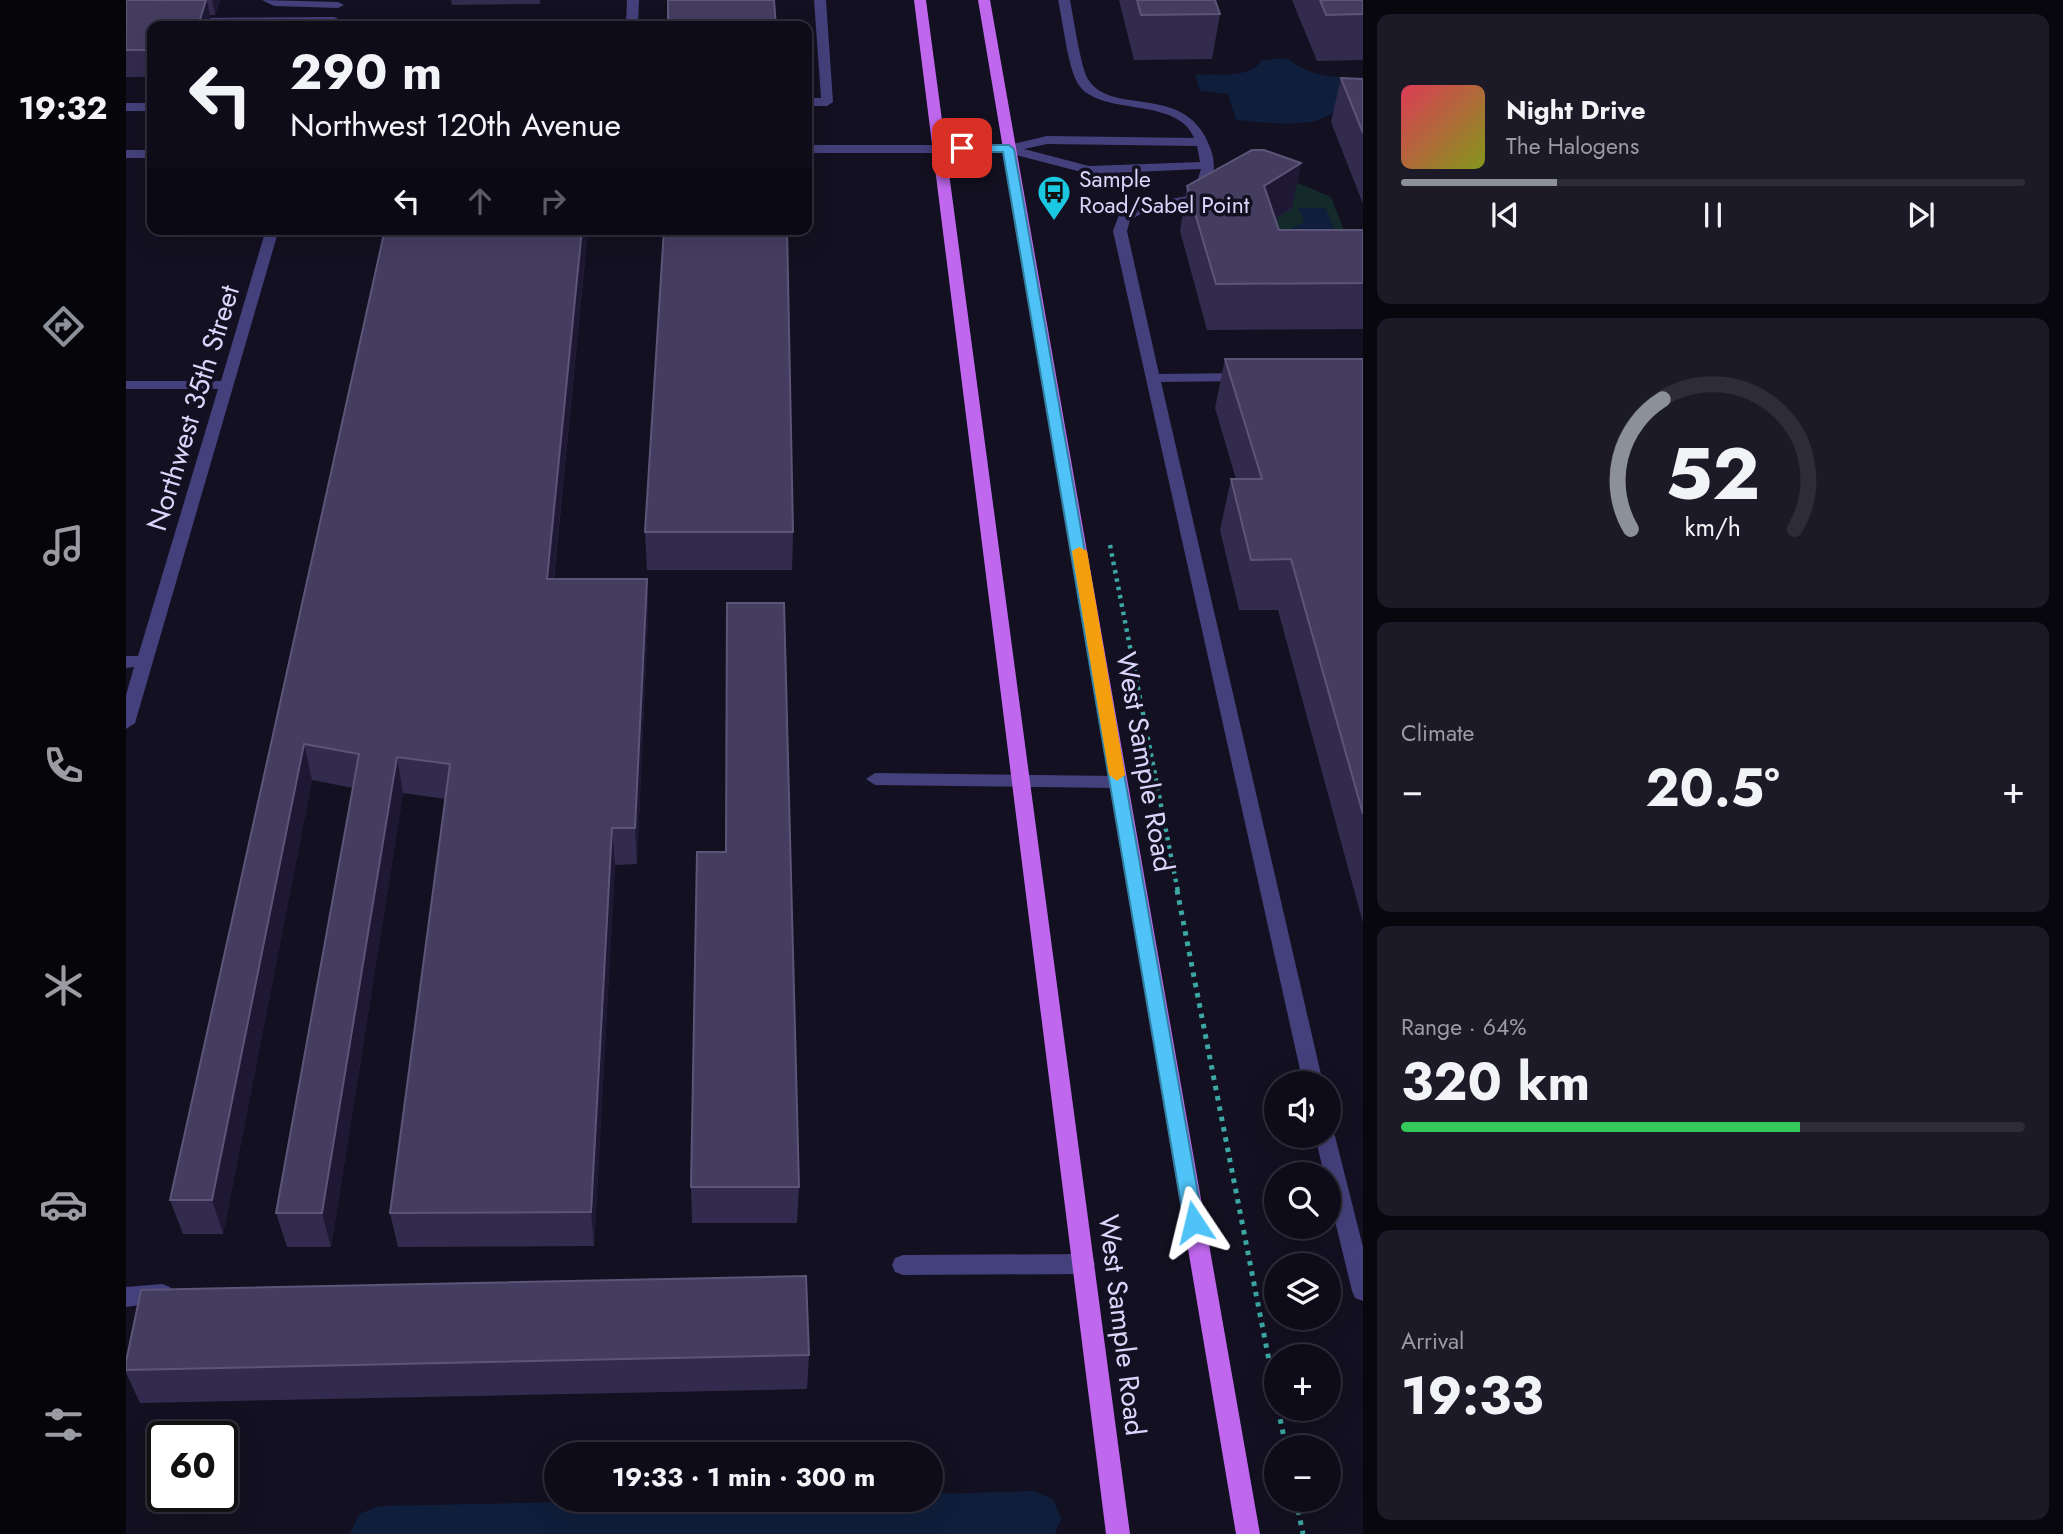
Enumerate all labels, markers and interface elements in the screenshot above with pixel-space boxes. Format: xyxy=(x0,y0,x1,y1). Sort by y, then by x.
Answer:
text: 290 m xyxy=(290,37,442,107)
icon: left xyxy=(175,49,266,140)
text: 19:32 xyxy=(19,85,107,131)
text: Night Drive xyxy=(1506,91,1646,129)
text: Northwest 120th Avenue xyxy=(290,102,621,148)
pin xyxy=(932,118,992,178)
icon: arrive xyxy=(943,129,981,167)
text: The Halogens xyxy=(1506,129,1639,163)
place label: Sample Road/Sabel Point xyxy=(1079,162,1250,222)
bus stop icon: Sample Road/Sabel Point xyxy=(1035,173,1073,222)
icon: left xyxy=(388,182,426,220)
icon: ahead xyxy=(461,182,499,220)
icon: right xyxy=(534,182,572,220)
icon: previous xyxy=(1486,196,1524,234)
icon: pause xyxy=(1694,196,1732,234)
icon: next xyxy=(1902,196,1940,234)
street label: Northwest 35th Street xyxy=(136,280,250,536)
icon: directions xyxy=(39,302,88,351)
text: 52 xyxy=(1666,421,1760,526)
text: km/h xyxy=(1685,509,1741,545)
icon: music xyxy=(39,521,88,570)
street label: West Sample Road xyxy=(1105,649,1185,875)
text: Climate xyxy=(1401,716,1474,750)
icon: phone xyxy=(39,741,88,790)
text: 20.5° xyxy=(1645,750,1780,826)
text: − xyxy=(1401,762,1423,817)
text: + xyxy=(2002,762,2025,817)
icon: climate xyxy=(39,961,88,1010)
text: Range · 64% xyxy=(1401,1010,1527,1044)
text: 320 km xyxy=(1401,1044,1590,1120)
map controls xyxy=(1264,1071,1341,1512)
button: sound xyxy=(1264,1071,1341,1148)
button: search xyxy=(1264,1162,1341,1239)
icon: car xyxy=(39,1180,88,1229)
position arrow xyxy=(1157,1185,1231,1259)
street label: West Sample Road xyxy=(1088,1212,1156,1438)
button: layers xyxy=(1264,1253,1341,1330)
text: Arrival xyxy=(1401,1324,1464,1358)
button: + xyxy=(1264,1344,1341,1421)
text: 19:33 xyxy=(1401,1358,1544,1434)
icon: filters xyxy=(39,1400,88,1449)
speed limit sign: 60 xyxy=(147,1421,238,1512)
button: − xyxy=(1264,1435,1341,1512)
text: 19:33 · 1 min · 300 m xyxy=(612,1458,875,1496)

